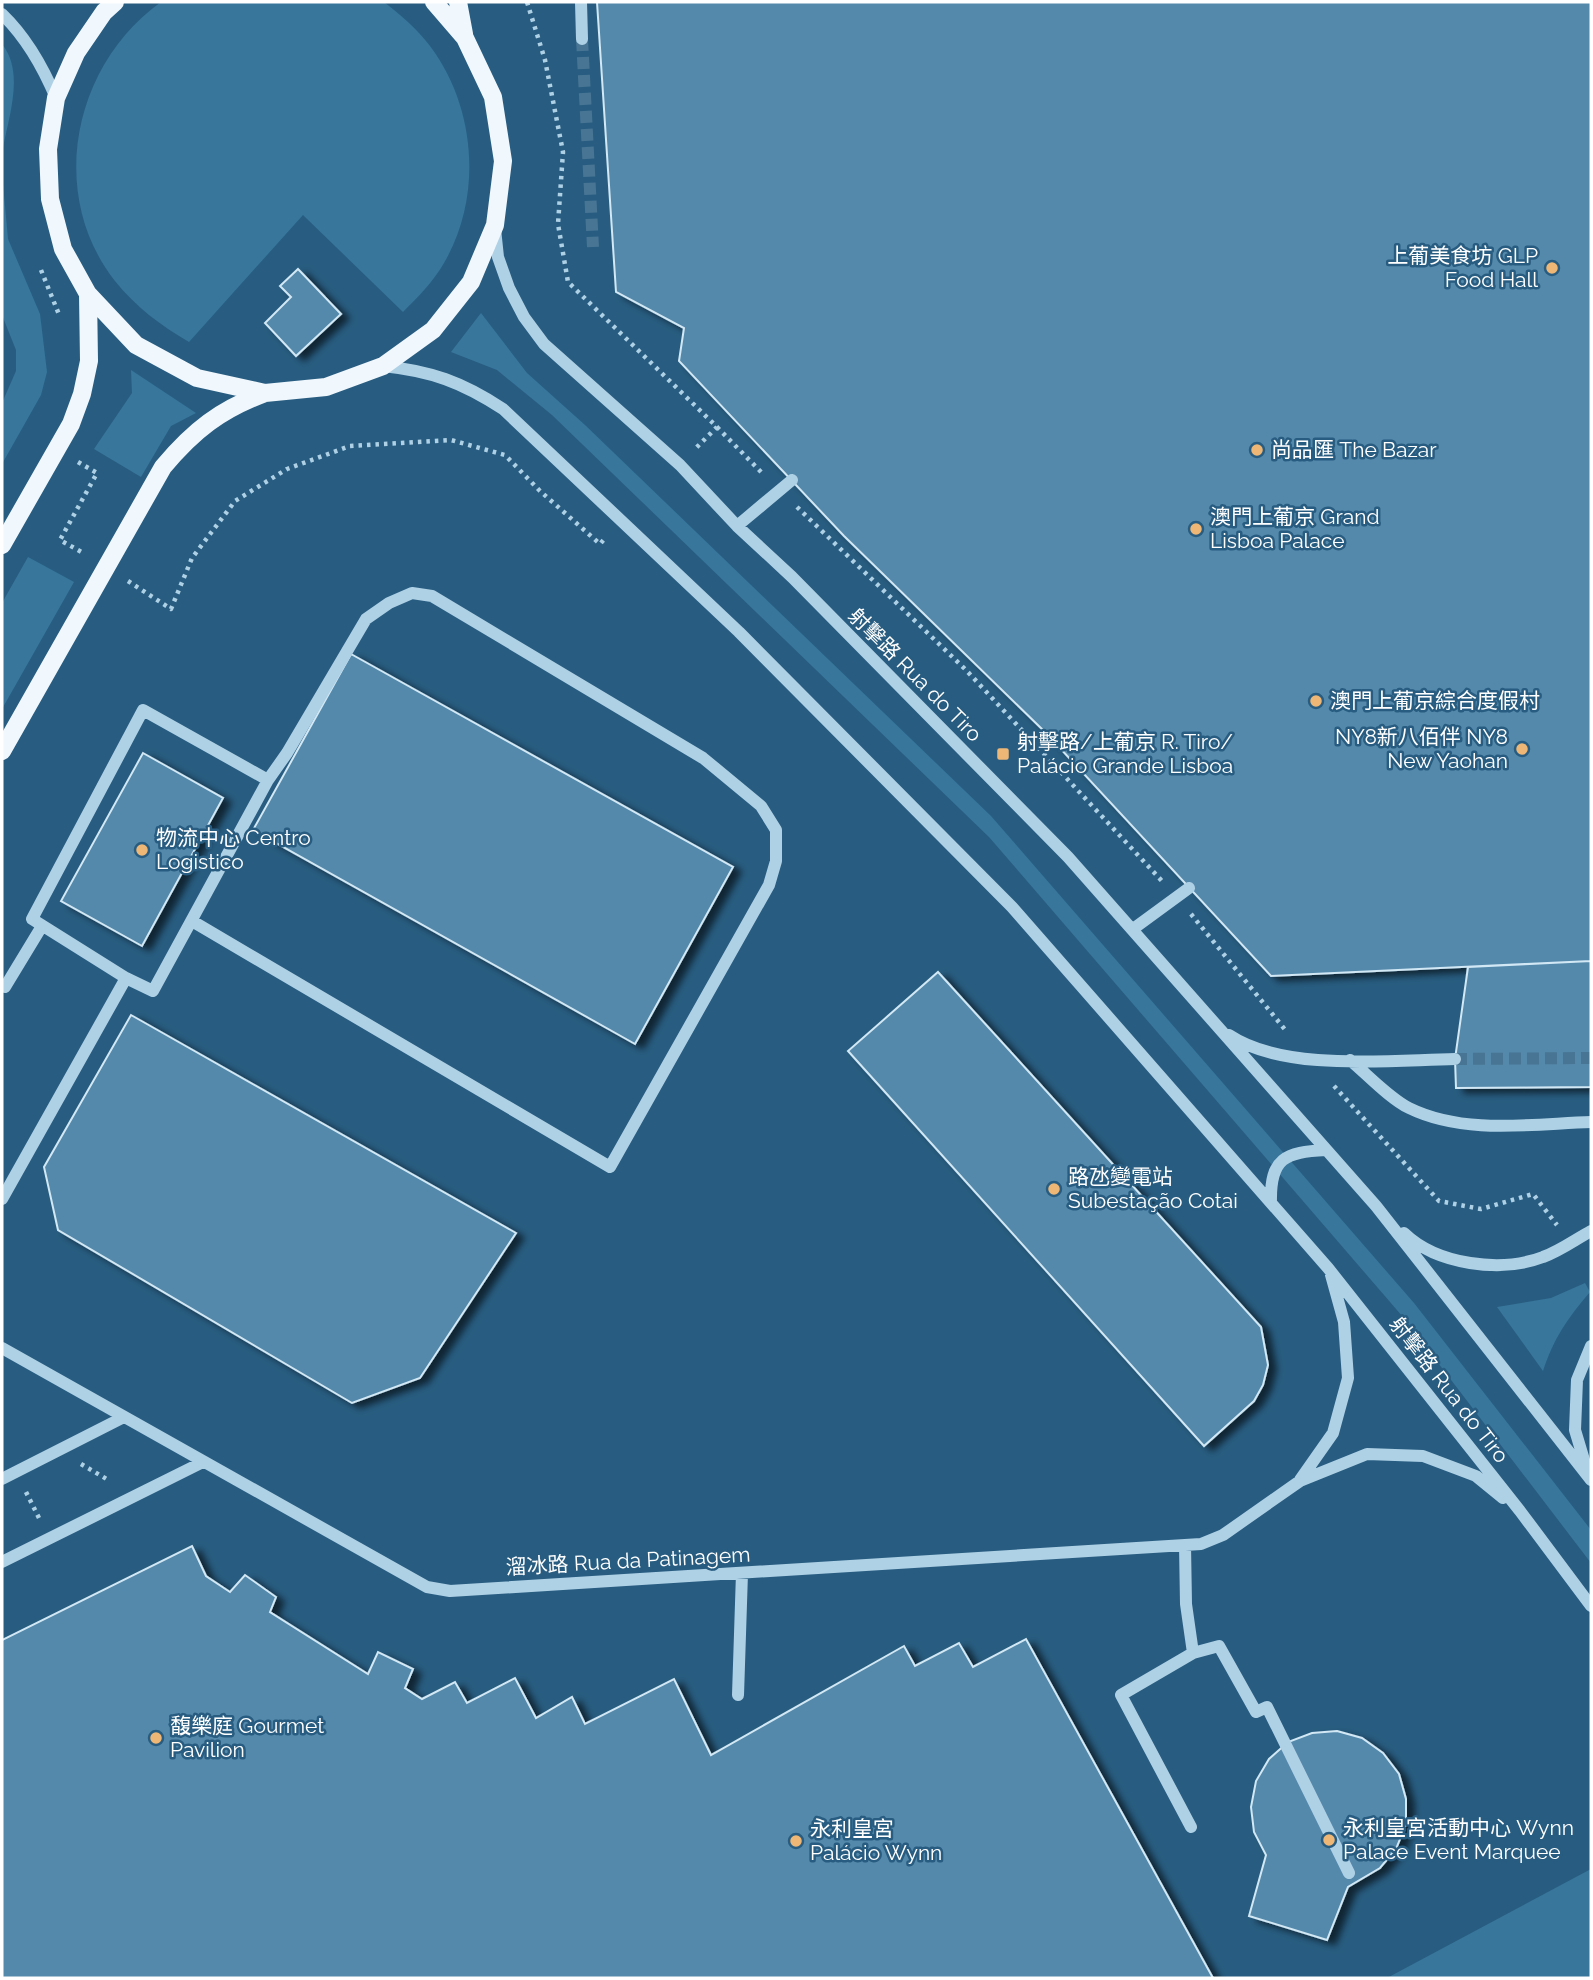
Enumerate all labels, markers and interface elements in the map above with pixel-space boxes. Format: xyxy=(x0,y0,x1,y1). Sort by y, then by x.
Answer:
place label: 上葡美食坊 GLP Food Hall xyxy=(1387,243,1538,292)
marker: 上葡美食坊 GLP Food Hall xyxy=(1544,260,1560,276)
place label: 尚品匯 The Bazar xyxy=(1271,437,1437,462)
marker: 尚品匯 The Bazar xyxy=(1249,442,1265,458)
place label: 澳門上葡京 Grand Lisboa Palace xyxy=(1210,504,1379,553)
marker: 澳門上葡京 Grand Lisboa Palace xyxy=(1188,521,1204,537)
street label: 射擊路 Rua do Tiro xyxy=(843,603,987,747)
place label: 澳門上葡京綜合度假村 xyxy=(1330,688,1540,713)
marker: 澳門上葡京綜合度假村 xyxy=(1308,693,1324,709)
place label: NY8新八佰伴 NY8 New Yaohan xyxy=(1335,724,1508,773)
place label: 射擊路/上葡京 R. Tiro/ Palácio Grande Lisboa xyxy=(1017,729,1233,778)
marker: NY8新八佰伴 NY8 New Yaohan xyxy=(1514,741,1530,757)
marker: 射擊路/上葡京 R. Tiro/ Palácio Grande Lisboa xyxy=(995,746,1011,762)
place label: 物流中心 Centro Logistico xyxy=(156,825,311,874)
marker: 物流中心 Centro Logistico xyxy=(134,842,150,858)
place label: 路氹變電站 Subestação Cotai xyxy=(1068,1164,1238,1213)
marker: 路氹變電站 Subestação Cotai xyxy=(1046,1181,1062,1197)
street label: 射擊路 Rua do Tiro xyxy=(1385,1312,1514,1468)
street label: 溜冰路 Rua da Patinagem xyxy=(505,1542,751,1579)
place label: 馥樂庭 Gourmet Pavilion xyxy=(170,1713,324,1762)
marker: 馥樂庭 Gourmet Pavilion xyxy=(148,1730,164,1746)
place label: 永利皇宮活動中心 Wynn Palace Event Marquee xyxy=(1343,1815,1574,1864)
place label: 永利皇宮 Palácio Wynn xyxy=(810,1816,942,1865)
marker: 永利皇宮活動中心 Wynn Palace Event Marquee xyxy=(1321,1832,1337,1848)
marker: 永利皇宮 Palácio Wynn xyxy=(788,1833,804,1849)

